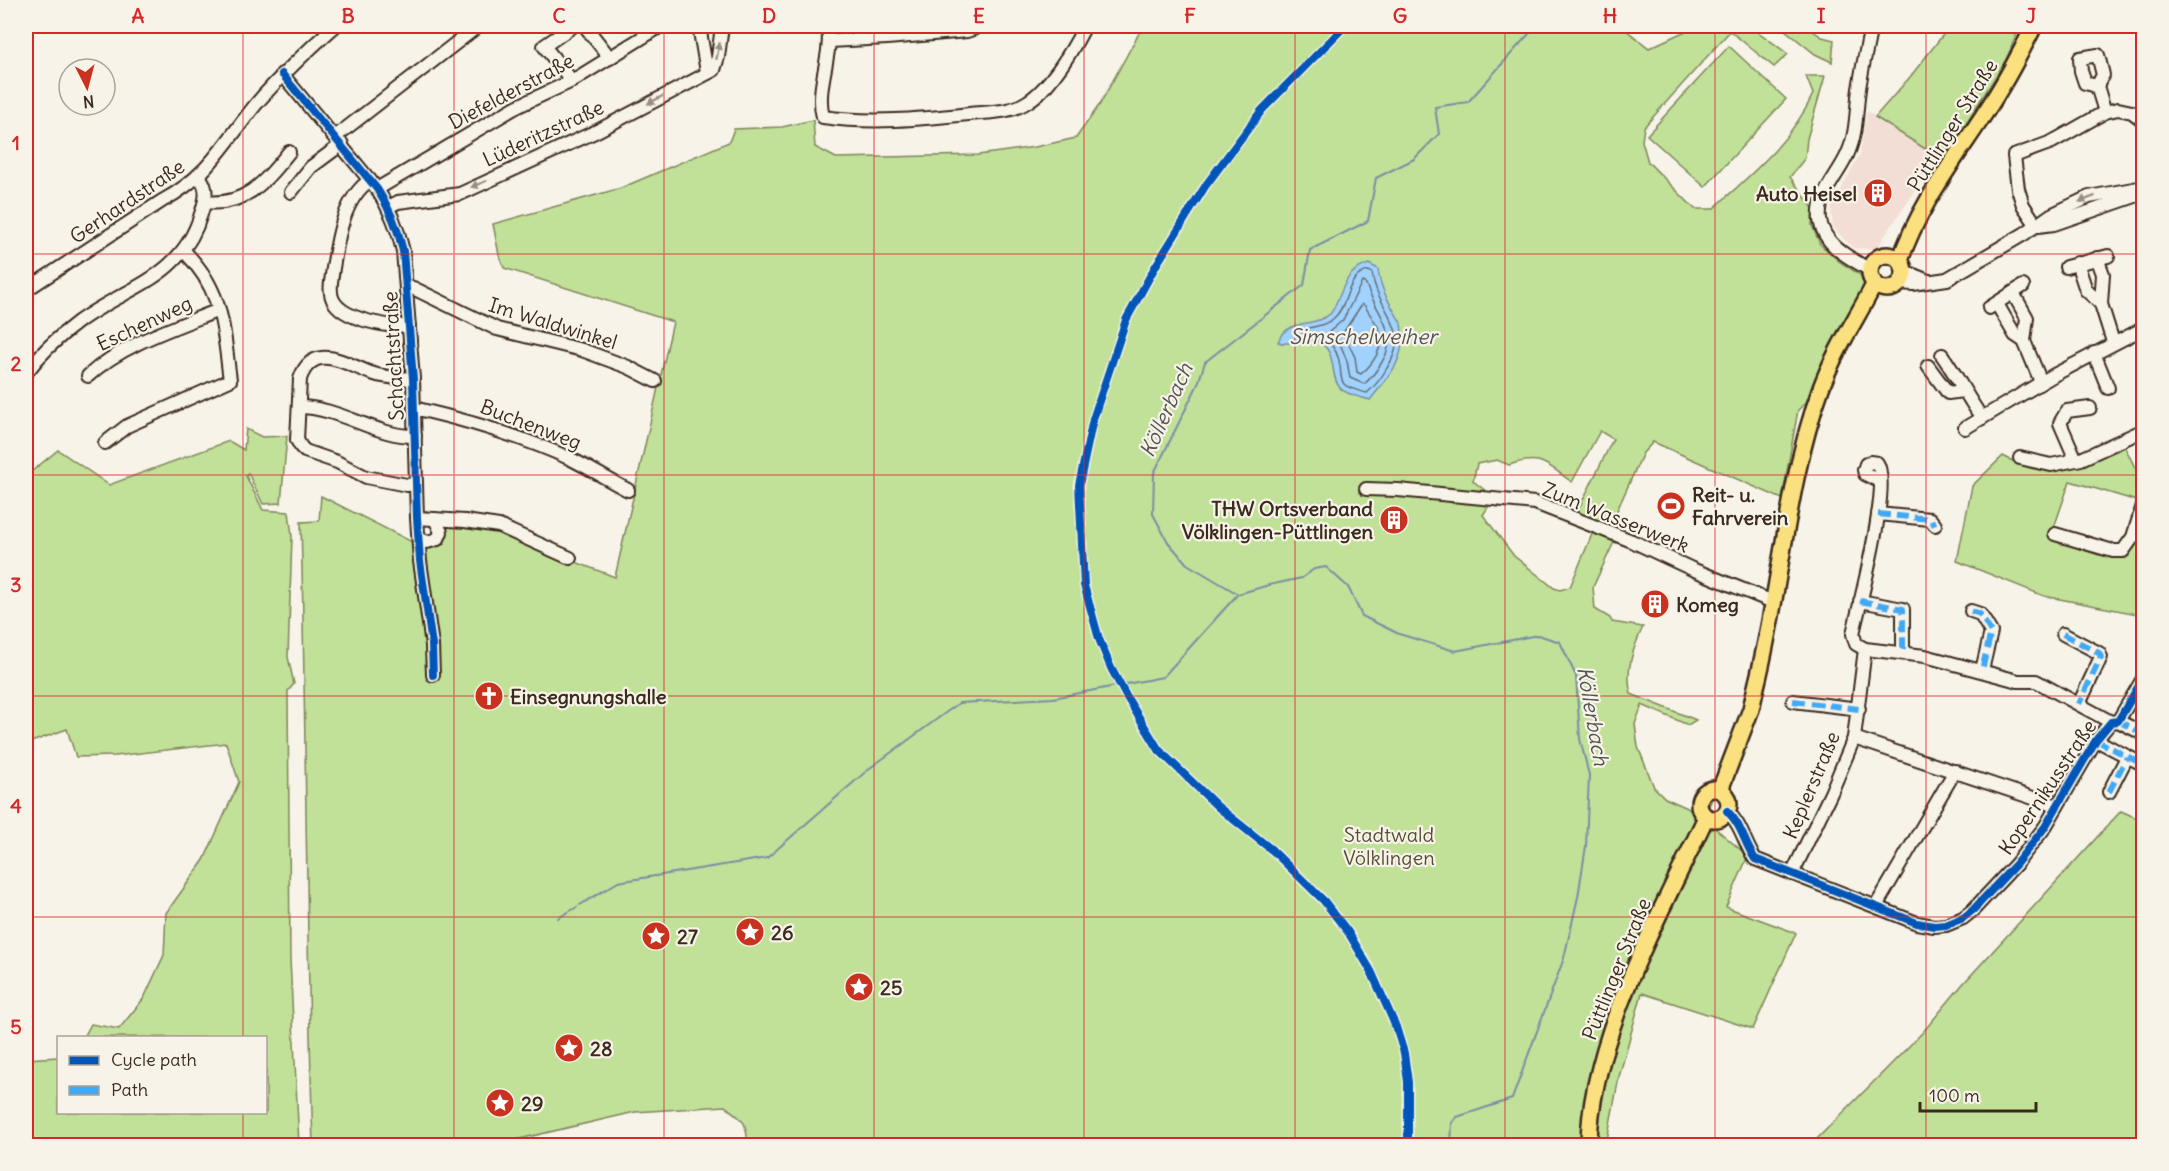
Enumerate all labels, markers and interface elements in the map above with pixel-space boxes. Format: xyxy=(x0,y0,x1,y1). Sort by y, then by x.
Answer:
text: A xyxy=(132,3,145,28)
text: B xyxy=(341,3,355,28)
text: C xyxy=(552,3,566,28)
text: D xyxy=(762,3,776,28)
text: E xyxy=(973,3,985,28)
text: F xyxy=(1184,3,1196,28)
text: G xyxy=(1393,3,1407,28)
text: H xyxy=(1603,3,1617,28)
text: I xyxy=(1817,3,1826,28)
text: J xyxy=(2026,3,2037,28)
one-way arrow xyxy=(714,42,723,61)
street label: Diefelderstraße xyxy=(444,48,578,134)
street label: Püttlinger Straße xyxy=(1901,54,2003,196)
north arrow xyxy=(57,57,117,117)
text: N xyxy=(82,91,95,112)
street label: Lüderitzstraße xyxy=(479,94,607,172)
one-way arrow xyxy=(646,95,663,105)
text: 1 xyxy=(12,130,20,155)
street label: Gerhardstraße xyxy=(65,153,189,249)
building icon: Auto Heisel xyxy=(1862,177,1894,209)
one-way arrow xyxy=(470,179,488,189)
place label: Auto Heisel xyxy=(1756,181,1857,206)
one-way arrow xyxy=(2078,194,2096,204)
street label: Eschenweg xyxy=(92,290,196,356)
street label: Schachtstraße xyxy=(377,291,409,421)
street label: Im Waldwinkel xyxy=(486,292,620,354)
water label: Simschelweiher xyxy=(1289,323,1439,350)
text: 2 xyxy=(11,351,22,376)
water label: Köllerbach xyxy=(1133,358,1199,461)
street label: Buchenweg xyxy=(477,393,585,455)
street label: Zum Wasserwerk xyxy=(1539,476,1693,558)
place label: Reit- u. Fahrverein xyxy=(1692,482,1789,530)
sports icon: Reit- u. Fahrverein xyxy=(1655,490,1687,522)
place label: THW Ortsverband Völklingen-Püttlingen xyxy=(1182,496,1373,544)
building icon: THW Ortsverband Völklingen-Püttlingen xyxy=(1378,504,1410,536)
text: 3 xyxy=(10,572,22,597)
building icon: Komeg xyxy=(1639,588,1671,620)
place label: Komeg xyxy=(1676,592,1739,617)
water label: Köllerbach xyxy=(1571,664,1615,769)
church icon: Einsegnungshalle xyxy=(473,680,505,712)
place label: Einsegnungshalle xyxy=(510,684,667,709)
street label: Kopernikusstraße xyxy=(1993,715,2101,859)
street label: Keplerstraße xyxy=(1777,727,1845,843)
text: 4 xyxy=(10,793,22,818)
park label: Stadtwald Völklingen xyxy=(1343,822,1435,870)
street label: Püttlinger Straße xyxy=(1576,894,1656,1044)
place icon: 26 xyxy=(734,916,766,948)
place icon: 27 xyxy=(640,920,672,952)
place label: 26 xyxy=(771,920,794,945)
place label: 27 xyxy=(677,924,698,949)
place icon: 25 xyxy=(843,971,875,1003)
place label: 25 xyxy=(880,975,902,1000)
text: 5 xyxy=(10,1014,22,1039)
place icon: 28 xyxy=(553,1032,585,1064)
legend xyxy=(57,1036,267,1114)
place label: 28 xyxy=(590,1036,612,1061)
text: Cycle path xyxy=(111,1048,197,1071)
scale bar xyxy=(1920,1075,2036,1113)
text: Path xyxy=(111,1078,148,1101)
text: 100 m xyxy=(1929,1084,1980,1107)
place icon: 29 xyxy=(484,1087,516,1119)
place label: 29 xyxy=(521,1091,543,1116)

